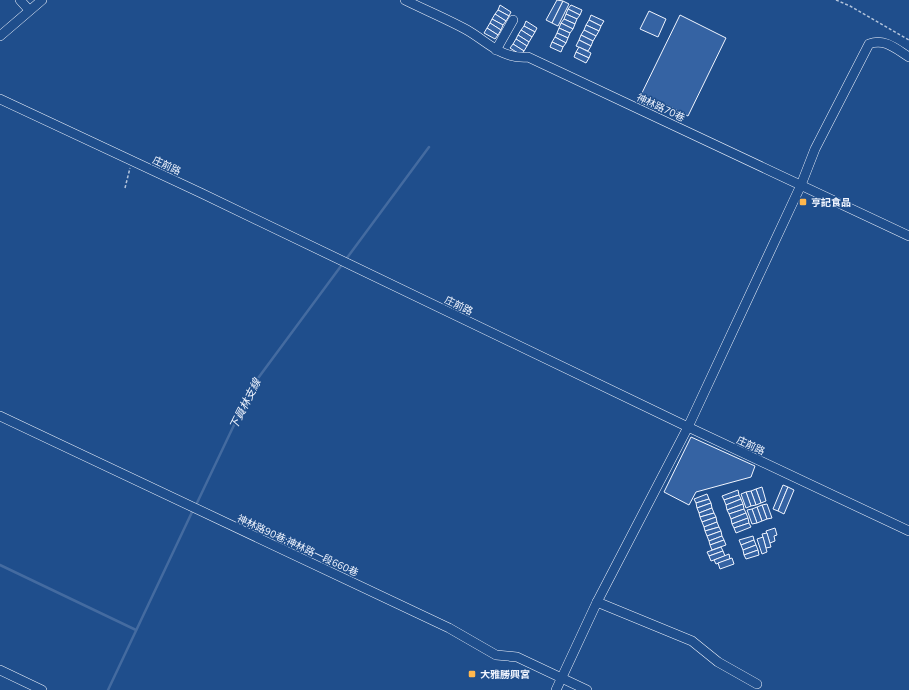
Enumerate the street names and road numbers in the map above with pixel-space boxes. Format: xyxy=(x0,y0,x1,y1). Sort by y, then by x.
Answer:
street label: 神林路70巷 xyxy=(634,91,687,125)
street label: 庄前路 xyxy=(150,153,183,179)
street label: 庄前路 xyxy=(442,293,475,319)
street label: 庄前路 xyxy=(734,433,767,459)
street label: 神林路90巷;神林路一段660巷 xyxy=(235,512,360,580)

